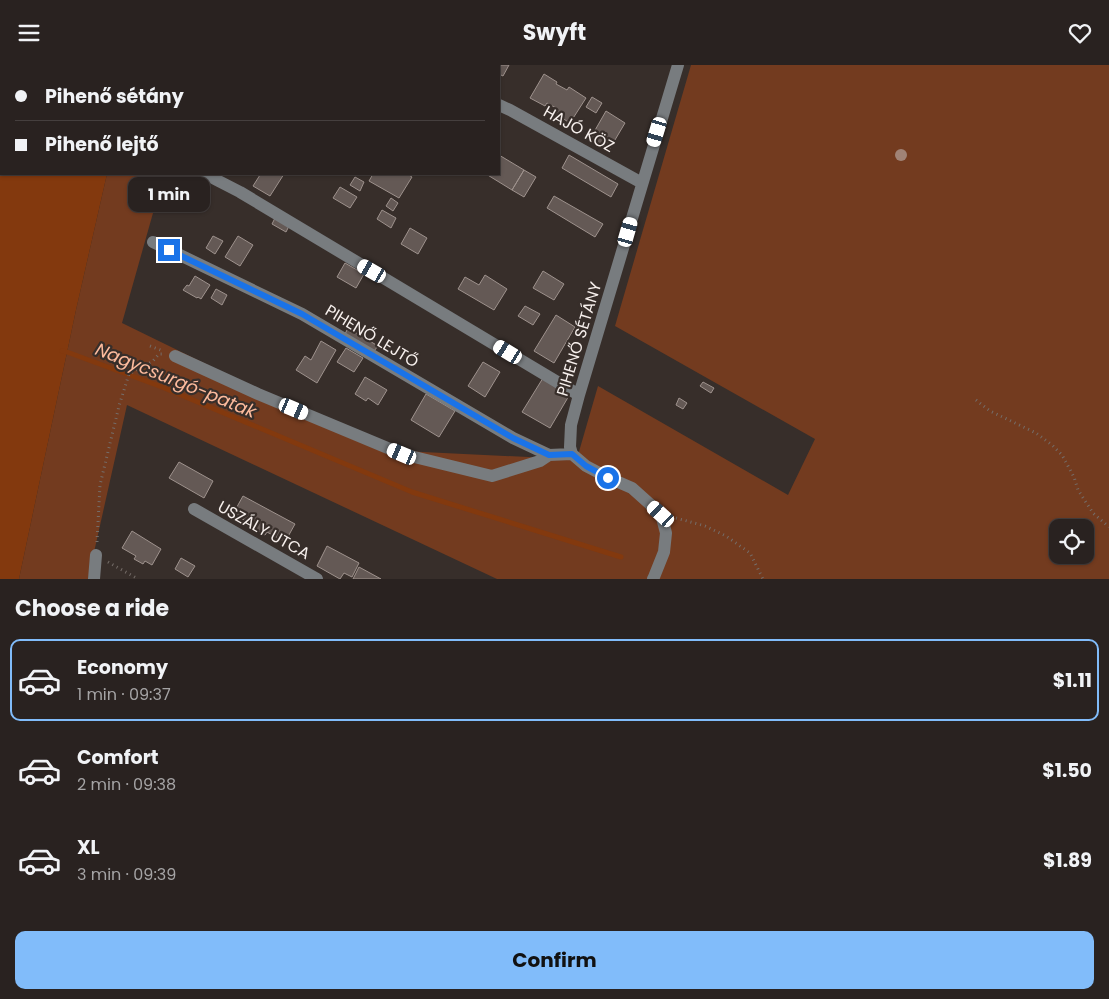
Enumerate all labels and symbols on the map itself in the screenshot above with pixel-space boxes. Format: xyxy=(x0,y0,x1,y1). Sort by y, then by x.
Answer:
street label: HAJÓ KÖZ xyxy=(539,100,619,158)
car xyxy=(645,115,668,149)
callout: 1 min xyxy=(128,177,210,213)
car xyxy=(616,216,639,248)
route end xyxy=(158,239,180,261)
car xyxy=(355,257,388,285)
street label: PIHENŐ SÉTÁNY xyxy=(551,278,607,399)
street label: PIHENŐ LEJTŐ xyxy=(321,299,423,373)
water label: Nagycsurgó-patak xyxy=(92,336,261,424)
car xyxy=(491,338,524,366)
car xyxy=(277,396,310,422)
car xyxy=(385,441,418,467)
route start xyxy=(597,467,619,489)
street label: USZÁLY UTCA xyxy=(213,495,315,565)
car xyxy=(644,498,677,530)

